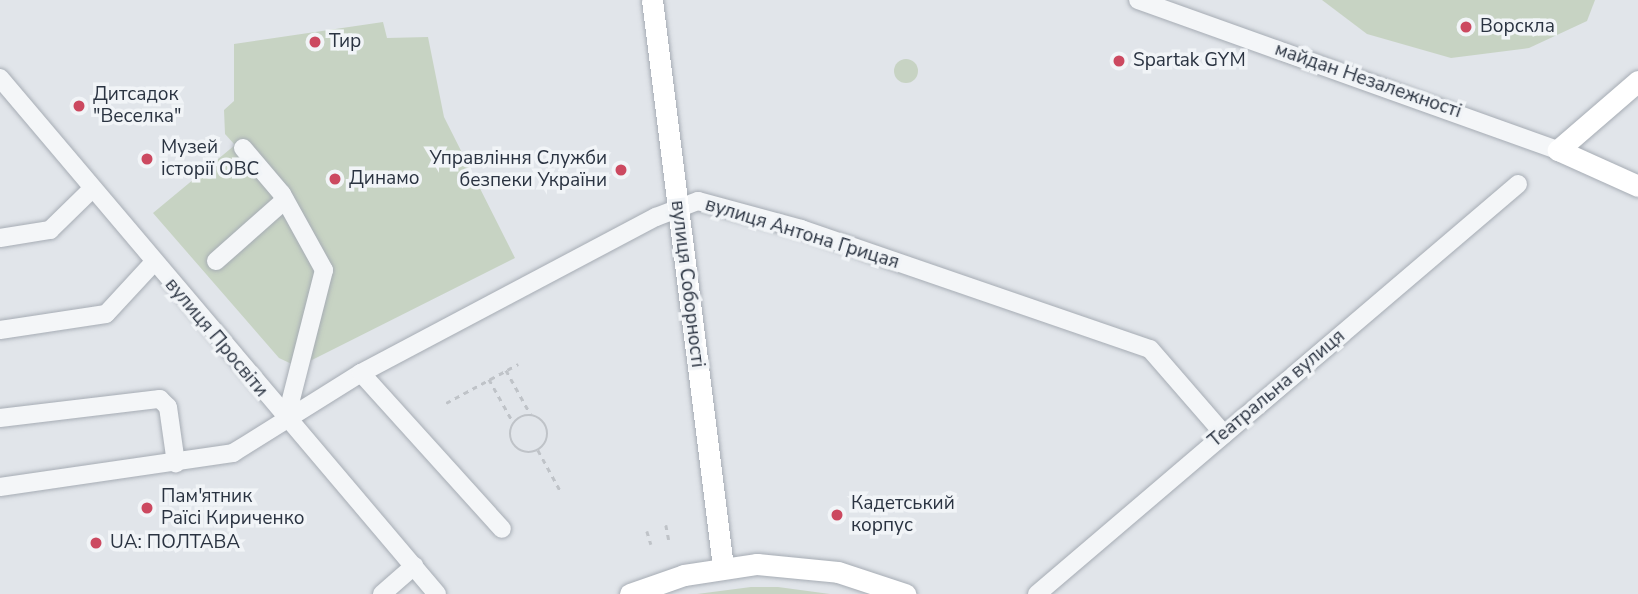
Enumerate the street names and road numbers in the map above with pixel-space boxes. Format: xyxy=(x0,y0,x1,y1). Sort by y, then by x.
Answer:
street label: майдан Незалежності xyxy=(1272,38,1464,124)
street label: вулиця Антона Грицая xyxy=(702,194,902,274)
street label: вулиця Соборності xyxy=(665,199,709,369)
street label: вулиця Просвіти xyxy=(160,274,272,402)
street label: Театральна вулиця xyxy=(1204,325,1350,453)

